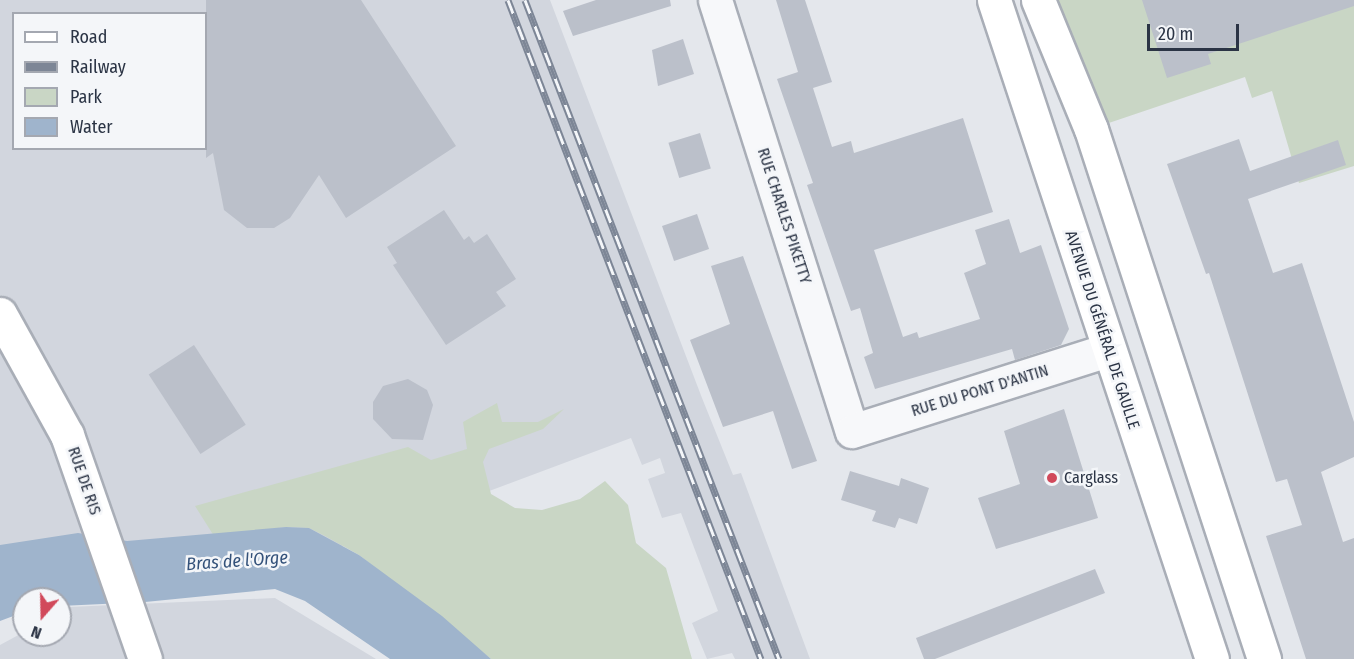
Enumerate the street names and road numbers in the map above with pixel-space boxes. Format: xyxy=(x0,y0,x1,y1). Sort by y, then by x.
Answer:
street label: RUE CHARLES PIKETTY xyxy=(753,146,815,286)
street label: AVENUE DU GÉNÉRAL DE GAULLE xyxy=(1061,228,1143,432)
street label: RUE DU PONT D'ANTIN xyxy=(909,361,1051,421)
street label: RUE DE RIS xyxy=(63,444,105,518)

